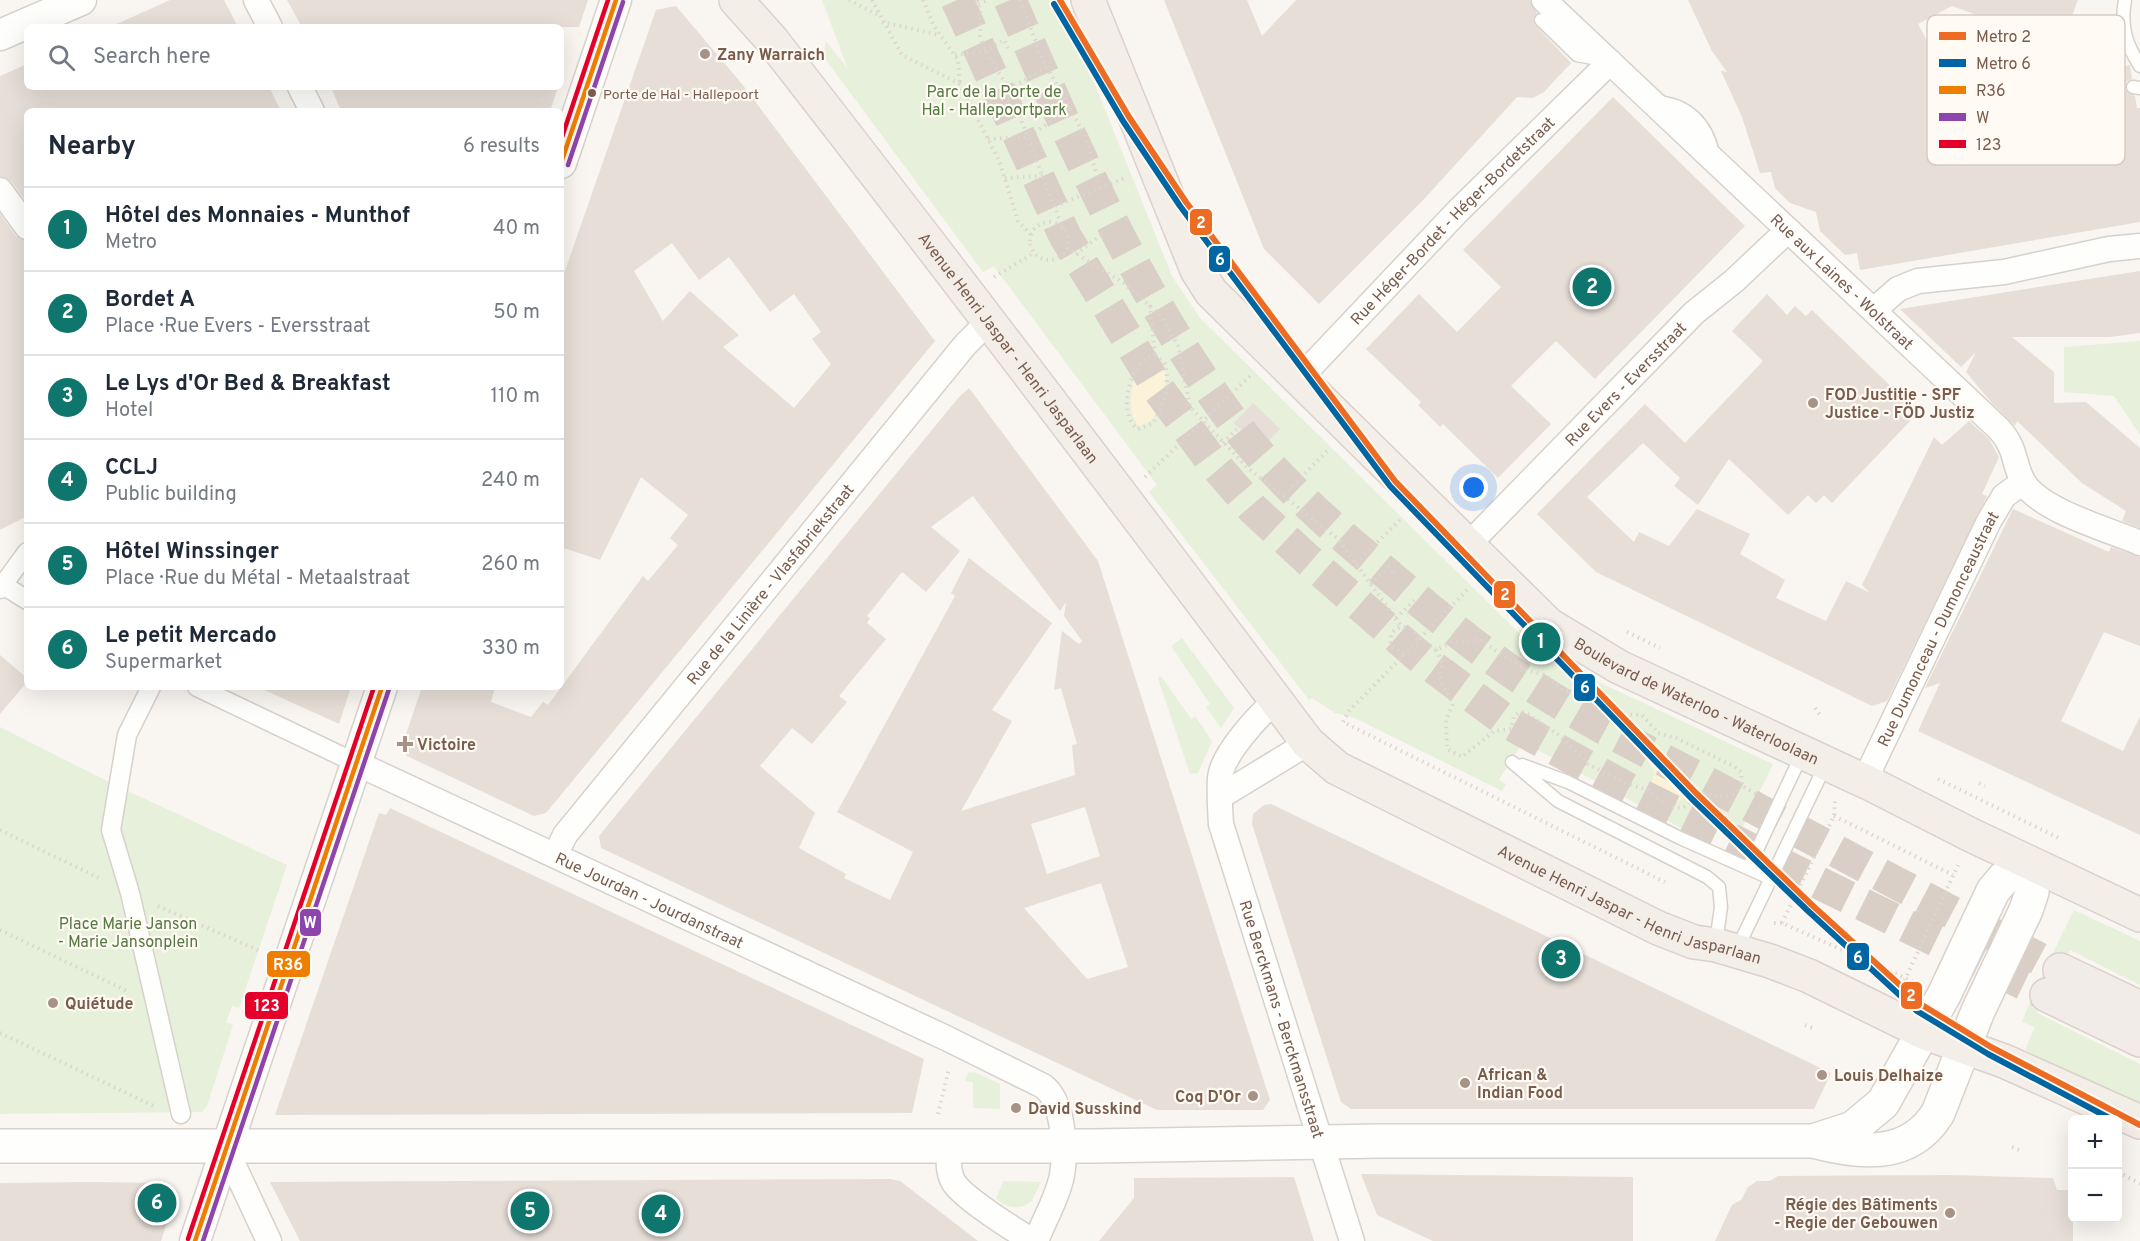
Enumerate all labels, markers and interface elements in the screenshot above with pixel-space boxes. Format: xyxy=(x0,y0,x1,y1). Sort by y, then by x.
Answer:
legend xyxy=(1927,15,2125,165)
search box xyxy=(24,24,564,90)
text: Metro 2 xyxy=(1976,28,2031,48)
icon: search xyxy=(45,41,78,74)
text: Search here xyxy=(93,44,211,71)
place label: Zany Warraich xyxy=(717,46,825,66)
marker: Zany Warraich xyxy=(698,47,712,61)
text: Metro 6 xyxy=(1976,55,2031,75)
text: R36 xyxy=(1976,82,2006,102)
park label: Parc de la Porte de Hal - Hallepoortpark xyxy=(921,83,1067,121)
marker: Porte de Hal - Hallepoort xyxy=(586,87,598,99)
place label: Porte de Hal - Hallepoort xyxy=(603,87,759,104)
text: W xyxy=(1976,109,1989,129)
street label: Rue Héger-Bordet - Héger-Bordetstraat xyxy=(1347,113,1560,330)
text: Nearby xyxy=(48,131,136,164)
text: 6 results xyxy=(463,134,540,160)
text: 123 xyxy=(1976,136,2001,156)
text: Hôtel des Monnaies - Munthof xyxy=(105,203,410,230)
line badge: 2 xyxy=(1189,208,1213,236)
street label: Rue aux Laines - Wolstraat xyxy=(1765,211,1917,355)
text: 2 xyxy=(1196,214,1206,234)
text: 1 xyxy=(64,216,72,242)
text: 40 m xyxy=(493,216,540,242)
street label: Avenue Henri Jaspar - Henri Jasparlaan xyxy=(913,229,1102,468)
text: Metro xyxy=(105,230,157,256)
line badge: 6 xyxy=(1208,245,1231,273)
text: 6 xyxy=(1215,251,1225,271)
pin: 2 xyxy=(1572,264,1612,310)
text: Bordet A xyxy=(105,287,195,314)
text: 2 xyxy=(61,300,74,326)
text: 50 m xyxy=(493,300,540,326)
text: Place · Rue Evers - Eversstraat xyxy=(105,314,371,340)
street label: Rue Evers - Eversstraat xyxy=(1562,319,1692,451)
text: Le Lys d'Or Bed & Breakfast xyxy=(105,371,391,398)
text: 3 xyxy=(62,384,74,410)
text: 110 m xyxy=(491,384,540,410)
place label: FOD Justitie - SPF Justice - FÖD Justiz xyxy=(1825,386,1975,424)
marker: FOD Justitie - SPF Justice - FÖD Justiz xyxy=(1806,396,1820,410)
text: Hotel xyxy=(105,398,153,424)
text: CCLJ xyxy=(105,455,158,482)
text: 4 xyxy=(61,468,74,494)
text: 240 m xyxy=(481,468,540,494)
your location xyxy=(1459,473,1488,502)
street label: Rue de la Linière - Vlasfabriekstraat xyxy=(684,481,859,690)
text: Public building xyxy=(105,482,237,508)
street label: Rue Dumonceau - Dumonceaustraat xyxy=(1874,508,2005,751)
text: Hôtel Winssinger xyxy=(105,539,279,566)
text: 5 xyxy=(61,552,74,578)
text: 260 m xyxy=(481,552,540,578)
text: Place · Rue du Métal - Metaalstraat xyxy=(105,566,410,592)
line badge: 2 xyxy=(1493,580,1516,609)
text: 2 xyxy=(1500,586,1510,606)
pin: 1 xyxy=(1522,620,1560,664)
text: Le petit Mercado xyxy=(105,623,277,650)
street label: Boulevard de Waterloo - Waterloolaan xyxy=(1570,634,1822,770)
text: 6 xyxy=(61,636,74,662)
text: 330 m xyxy=(482,636,540,662)
text: Supermarket xyxy=(105,650,222,676)
line badge: 6 xyxy=(1573,673,1596,702)
text: 6 xyxy=(1580,679,1590,699)
place label: Victoire xyxy=(417,736,476,756)
marker: Victoire xyxy=(398,737,412,751)
street label: Avenue Henri Jaspar - Henri Jasparlaan xyxy=(1494,842,1763,970)
street label: Rue Jourdan - Jourdanstraat xyxy=(551,849,746,954)
street label: Rue Berckmans - Berckmansstraat xyxy=(1234,898,1327,1141)
line badge: W xyxy=(299,908,322,937)
text: W xyxy=(303,914,317,934)
park label: Place Marie Janson - Marie Jansonplein xyxy=(58,915,198,953)
pin: 3 xyxy=(1542,936,1580,982)
line badge: 6 xyxy=(1846,942,1870,971)
text: 6 xyxy=(1853,949,1863,969)
line badge: R36 xyxy=(266,950,311,978)
text: R36 xyxy=(273,956,303,976)
line badge: 2 xyxy=(1900,981,1923,1010)
text: 2 xyxy=(1906,987,1916,1007)
line badge: 123 xyxy=(244,991,289,1020)
place label: Quiétude xyxy=(65,995,134,1015)
marker: Quiétude xyxy=(46,996,60,1010)
text: 123 xyxy=(254,997,280,1017)
place label: African & Indian Food xyxy=(1477,1066,1563,1104)
place label: Louis Delhaize xyxy=(1834,1067,1943,1087)
marker: Louis Delhaize xyxy=(1815,1068,1829,1082)
marker: African & Indian Food xyxy=(1458,1076,1472,1090)
place label: Coq D'Or xyxy=(1175,1088,1241,1108)
marker: Coq D'Or xyxy=(1246,1089,1260,1103)
place label: David Susskind xyxy=(1028,1100,1142,1120)
marker: David Susskind xyxy=(1009,1101,1023,1115)
map controls xyxy=(2068,1115,2122,1223)
button: + xyxy=(2068,1115,2122,1169)
button: − xyxy=(2068,1169,2122,1223)
pin: 6 xyxy=(138,1180,176,1226)
pin: 5 xyxy=(510,1188,550,1234)
pin: 4 xyxy=(642,1192,680,1236)
place label: Régie des Bâtiments - Regie der Gebouwen xyxy=(1774,1196,1938,1234)
marker: Régie des Bâtiments - Regie der Gebouwen xyxy=(1943,1206,1957,1220)

